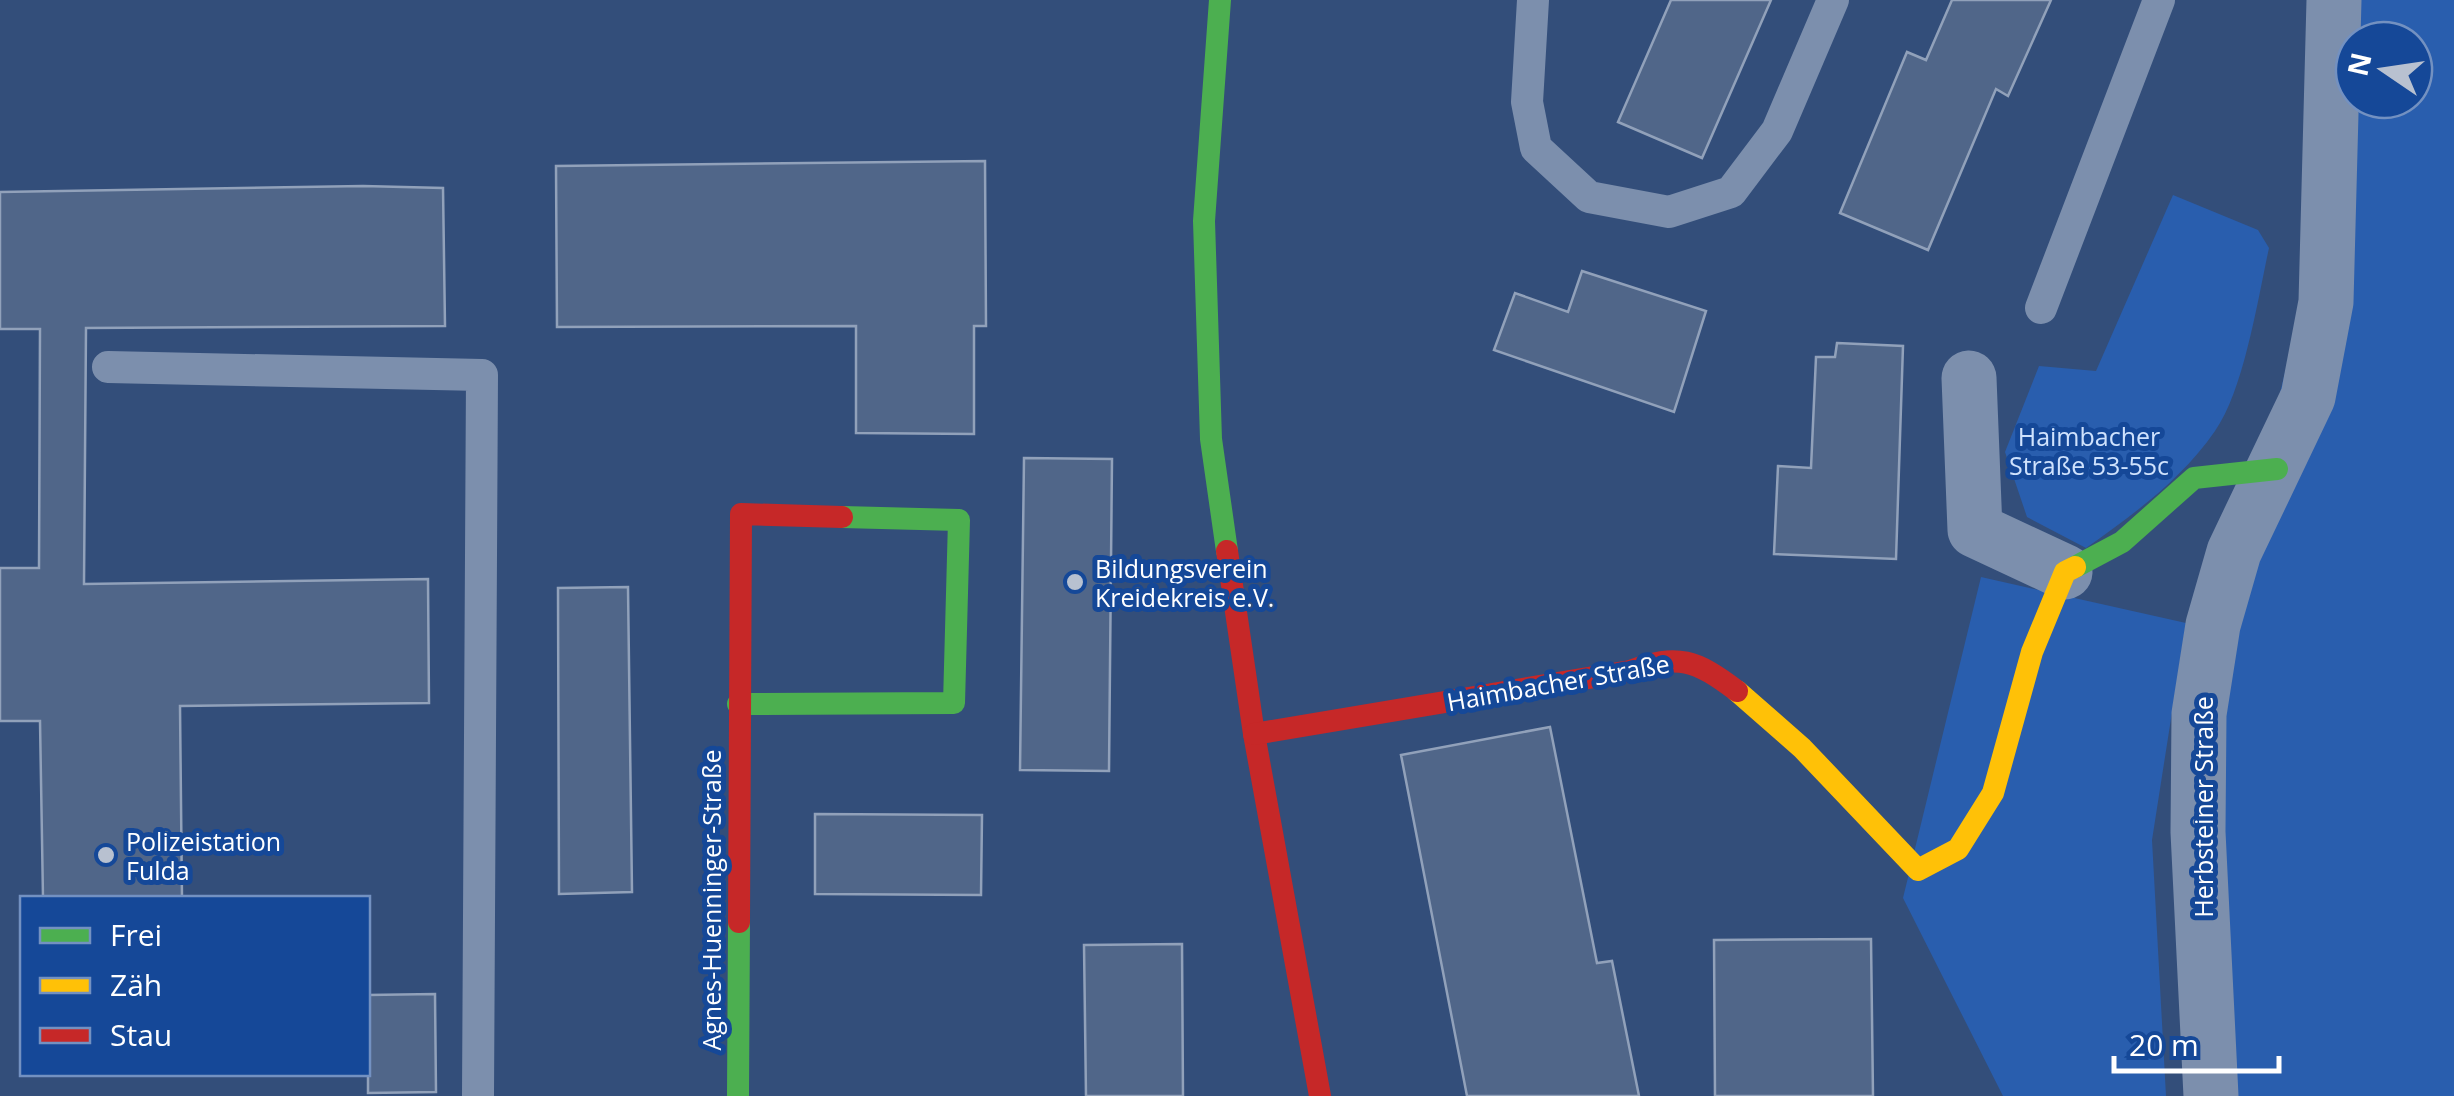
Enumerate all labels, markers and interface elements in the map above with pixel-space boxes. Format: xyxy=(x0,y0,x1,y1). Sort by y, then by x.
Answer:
north arrow xyxy=(2334,20,2434,120)
text: N xyxy=(2338,49,2380,80)
park label: Haimbacher Straße 53-55c xyxy=(2009,419,2169,482)
place label: Bildungsverein Kreidekreis e.V. xyxy=(1095,551,1274,614)
marker: Bildungsverein Kreidekreis e.V. xyxy=(1064,571,1086,593)
street label: Haimbacher Straße xyxy=(1444,646,1672,718)
street label: Herbsteiner Straße xyxy=(2186,696,2220,918)
street label: Agnes-Huenninger-Straße xyxy=(694,749,728,1051)
place label: Polizeistation Fulda xyxy=(126,824,281,887)
marker: Polizeistation Fulda xyxy=(95,844,117,866)
legend xyxy=(20,896,370,1076)
text: Frei xyxy=(110,914,162,955)
text: Zäh xyxy=(110,964,162,1005)
scale bar xyxy=(2114,1011,2279,1073)
text: Stau xyxy=(110,1014,172,1055)
text: 20 m xyxy=(2129,1024,2199,1065)

